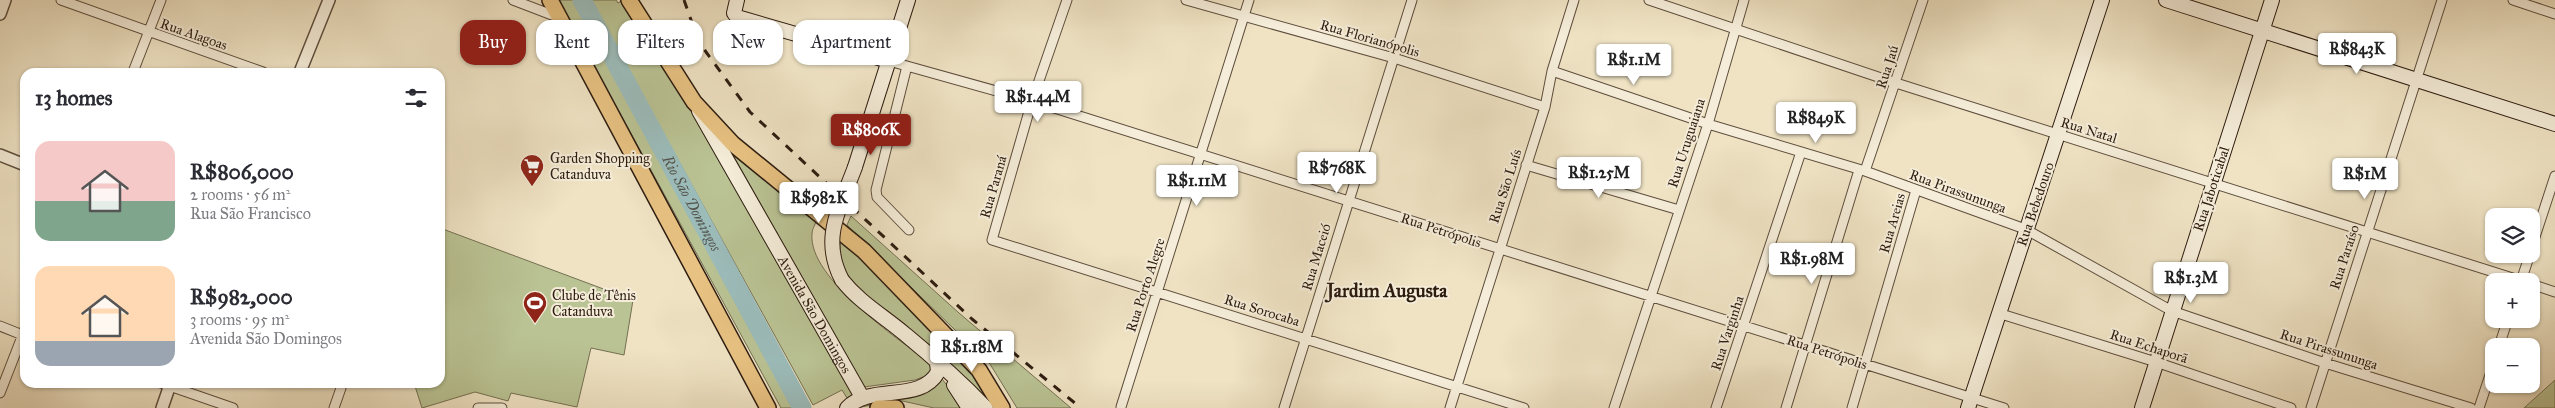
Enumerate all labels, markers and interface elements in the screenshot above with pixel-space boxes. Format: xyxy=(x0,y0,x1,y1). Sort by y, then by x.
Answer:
street label: Rua Alagoas xyxy=(158,15,230,54)
street label: Rua Florianópolis xyxy=(1318,16,1422,61)
chip: Buy xyxy=(460,20,526,65)
chip: Rent xyxy=(536,20,608,65)
chip: Filters xyxy=(618,20,703,65)
chip: New xyxy=(713,20,783,65)
chip: Apartment xyxy=(793,20,909,65)
pin: R$843K xyxy=(2316,32,2398,75)
text: R$843K xyxy=(2329,39,2385,58)
street label: Rua Jaú xyxy=(1872,43,1904,91)
pin: R$1.1M xyxy=(1593,44,1675,86)
text: R$1.1M xyxy=(1607,50,1661,69)
pin: R$1.44M xyxy=(992,80,1084,123)
icon: filters xyxy=(402,84,430,112)
text: 13 homes xyxy=(35,85,112,111)
text: R$1.44M xyxy=(1006,87,1070,106)
street label: Rua Uruguaiana xyxy=(1664,96,1709,190)
pin: R$849K xyxy=(1775,102,1857,144)
text: R$849K xyxy=(1787,108,1845,127)
pin: R$806K xyxy=(830,114,912,156)
street label: Rua Natal xyxy=(2059,114,2119,147)
text: R$806K xyxy=(842,120,900,139)
street label: Rua Jaboticabal xyxy=(2190,144,2234,234)
street label: Rua São Luís xyxy=(1485,147,1525,225)
place label: Garden Shopping Catanduva xyxy=(550,150,650,183)
water label: Rio São Domingos xyxy=(658,151,725,255)
pin: R$768K xyxy=(1296,152,1378,194)
supermarket icon: Garden Shopping Catanduva xyxy=(519,153,545,187)
street label: Rua Paraná xyxy=(976,154,1011,220)
pin: R$1.25M xyxy=(1553,156,1645,199)
text: R$768K xyxy=(1308,158,1366,177)
pin: R$1M xyxy=(2335,158,2395,200)
text: R$806,000 xyxy=(190,159,294,185)
street label: Rua Bebedouro xyxy=(2013,160,2058,248)
icon: home xyxy=(75,161,135,221)
text: R$1.25M xyxy=(1568,163,1630,182)
pin: R$1.11M xyxy=(1151,164,1243,207)
text: R$1M xyxy=(2343,164,2387,183)
street label: Rua Pirassununga xyxy=(1907,166,2009,217)
text: R$1.11M xyxy=(1167,171,1227,190)
pin: R$982K xyxy=(778,182,860,224)
text: 2 rooms · 56 m² xyxy=(190,185,290,204)
text: R$982K xyxy=(790,188,848,207)
street label: Rua Areias xyxy=(1876,191,1909,255)
text: Rua São Francisco xyxy=(190,204,311,223)
map controls xyxy=(2485,208,2540,393)
button: layers xyxy=(2485,208,2540,263)
street label: Rua Petrópolis xyxy=(1398,209,1483,252)
street label: Rua Maceió xyxy=(1298,222,1335,293)
street label: Rua Paraíso xyxy=(2326,223,2363,292)
street label: Rua Porto Alegre xyxy=(1122,236,1169,334)
pin: R$1.98M xyxy=(1766,242,1858,285)
text: R$1.98M xyxy=(1780,249,1844,268)
street label: Avenida São Domingos xyxy=(774,252,855,377)
pin: R$1.3M xyxy=(2150,262,2232,304)
text: R$1.3M xyxy=(2164,268,2218,287)
button: + xyxy=(2485,273,2540,328)
district label: Jardim Augusta xyxy=(1324,279,1448,303)
text: R$982,000 xyxy=(190,284,293,310)
icon: home xyxy=(75,286,135,346)
place label: Clube de Tênis Catanduva xyxy=(552,287,636,320)
sports icon: Clube de Tênis Catanduva xyxy=(522,290,548,324)
street label: Rua Sorocaba xyxy=(1222,291,1302,330)
street label: Rua Varginha xyxy=(1707,294,1748,373)
text: 3 rooms · 95 m² xyxy=(190,310,289,329)
street label: Rua Echaporã xyxy=(2108,326,2190,367)
street label: Rua Pirassununga xyxy=(2278,326,2380,373)
text: Avenida São Domingos xyxy=(190,329,342,348)
pin: R$1.18M xyxy=(926,330,1018,373)
street label: Rua Petrópolis xyxy=(1784,331,1869,374)
text: R$1.18M xyxy=(941,337,1003,356)
button: − xyxy=(2485,338,2540,393)

